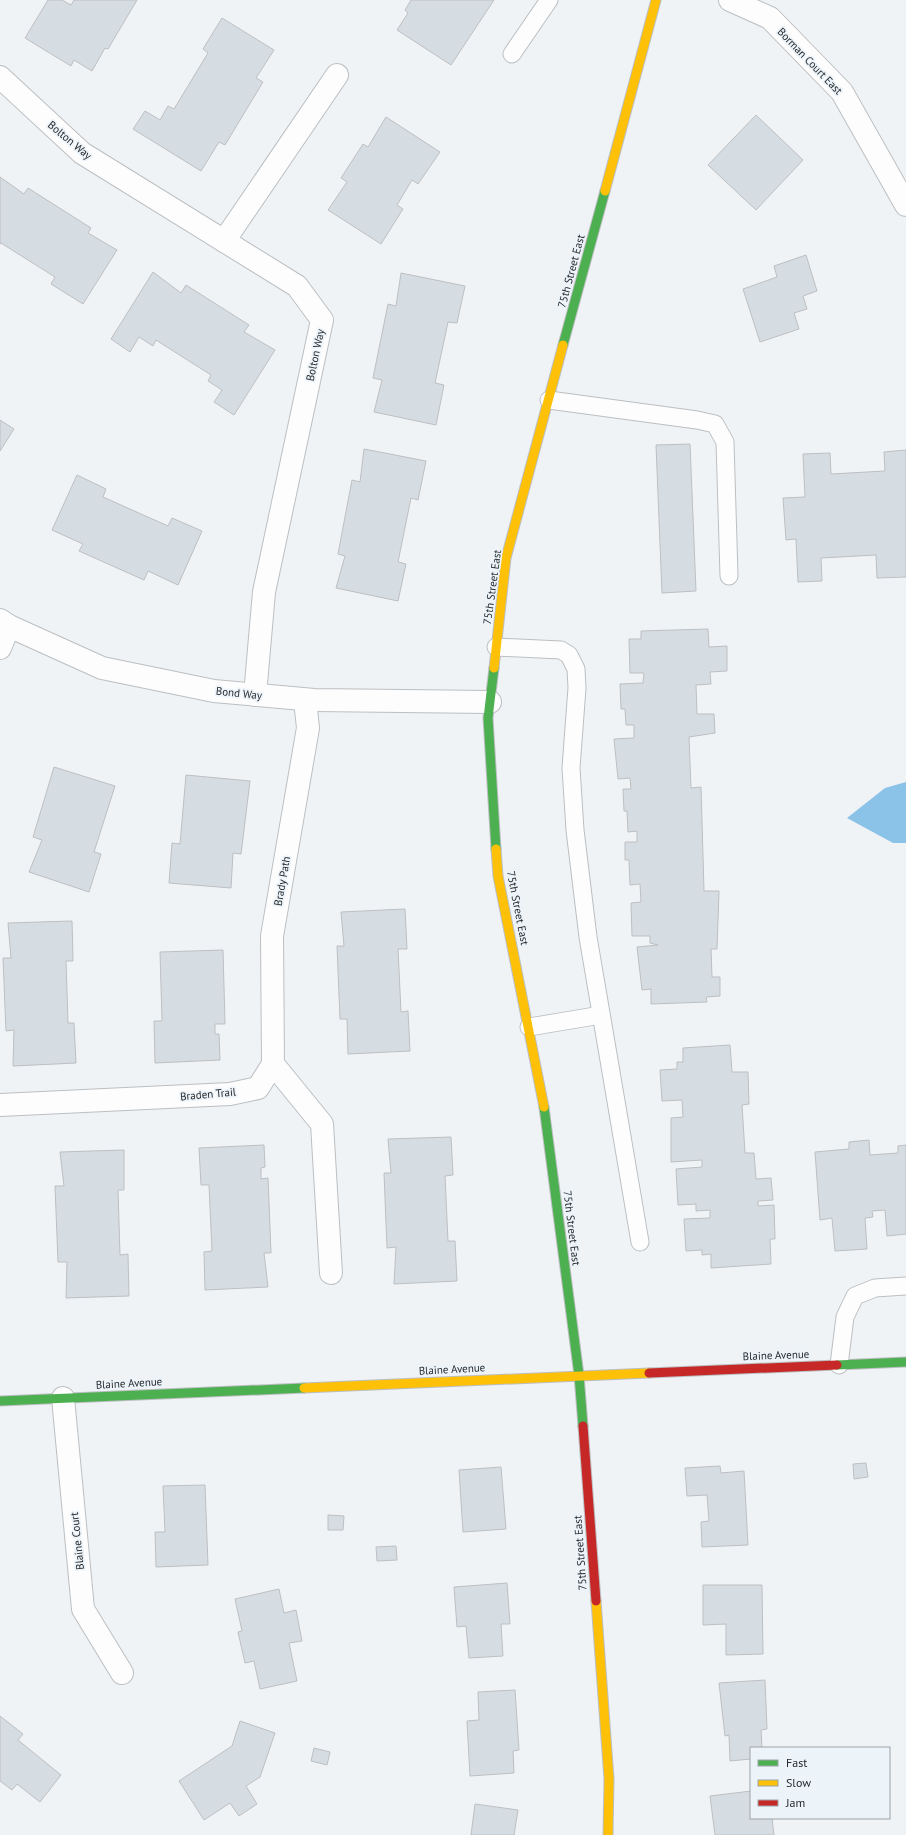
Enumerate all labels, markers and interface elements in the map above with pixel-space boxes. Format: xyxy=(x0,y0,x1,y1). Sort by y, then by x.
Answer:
street label: Borman Court East xyxy=(775,25,846,98)
street label: Bolton Way xyxy=(45,118,95,163)
street label: 75th Street East xyxy=(554,233,588,309)
street label: Bolton Way xyxy=(303,327,328,382)
street label: 75th Street East xyxy=(480,548,504,625)
street label: Bond Way xyxy=(215,684,264,702)
street label: Brady Path xyxy=(271,855,293,907)
street label: 75th Street East xyxy=(504,870,532,947)
street label: Braden Trail xyxy=(179,1085,237,1103)
street label: 75th Street East xyxy=(560,1190,584,1267)
street label: Blaine Avenue xyxy=(742,1347,810,1363)
street label: Blaine Avenue xyxy=(418,1360,486,1378)
street label: Blaine Avenue xyxy=(95,1374,163,1392)
street label: Blaine Court xyxy=(67,1511,87,1571)
street label: 75th Street East xyxy=(570,1515,590,1591)
legend xyxy=(750,1747,890,1819)
text: Fast xyxy=(786,1755,807,1770)
text: Slow xyxy=(786,1775,811,1790)
text: Jam xyxy=(785,1795,805,1810)

